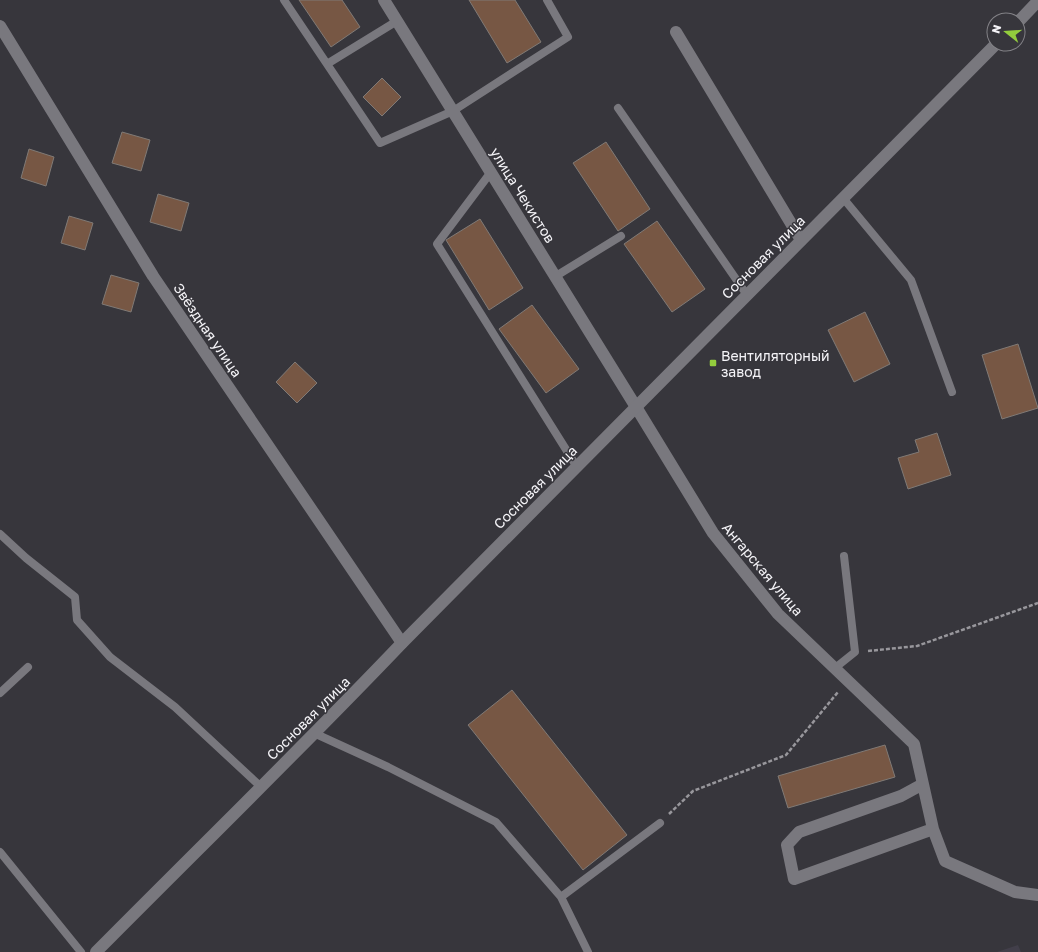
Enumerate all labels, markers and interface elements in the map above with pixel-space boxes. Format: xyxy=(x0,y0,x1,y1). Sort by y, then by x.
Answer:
north arrow xyxy=(986,12,1026,52)
text: N xyxy=(989,23,1003,35)
street label: улица Чекистов xyxy=(487,144,559,246)
street label: Сосновая улица xyxy=(718,212,808,302)
street label: Звёздная улица xyxy=(170,280,246,380)
place label: Вентиляторный завод xyxy=(721,347,830,380)
marker: Вентиляторный завод xyxy=(708,358,718,368)
street label: Сосновая улица xyxy=(490,442,580,532)
street label: Ангарская улица xyxy=(719,519,807,619)
street label: Сосновая улица xyxy=(263,673,353,763)

